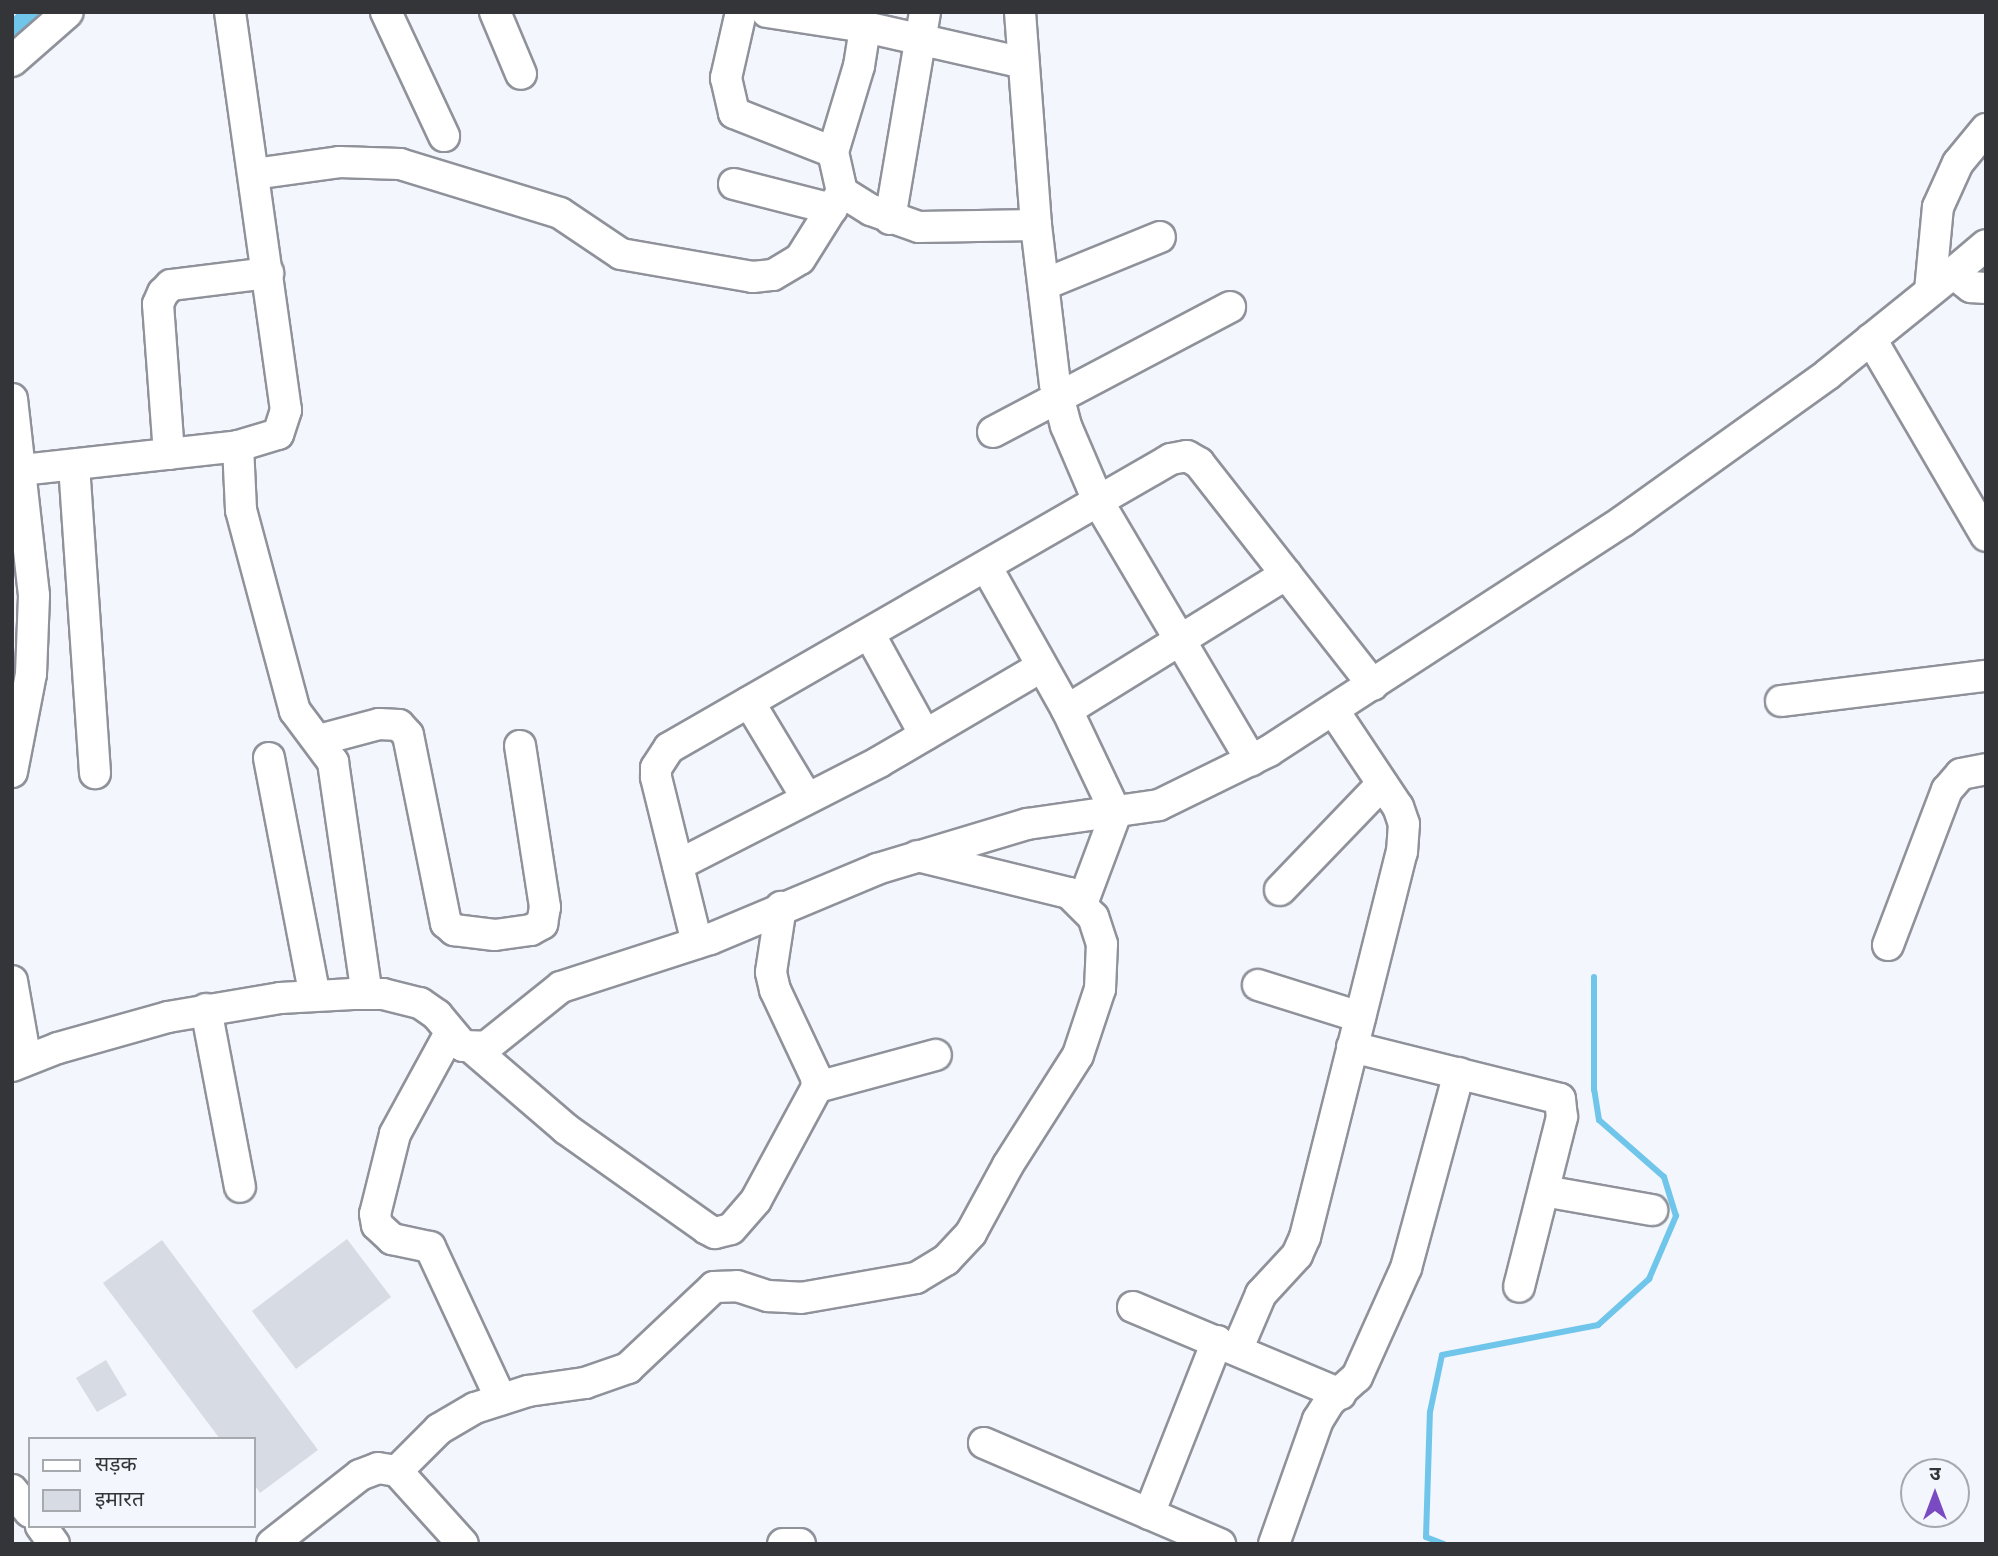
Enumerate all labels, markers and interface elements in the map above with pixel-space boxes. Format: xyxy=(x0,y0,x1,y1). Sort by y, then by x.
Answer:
legend xyxy=(28,1437,256,1528)
text: सड़क xyxy=(95,1452,137,1476)
north arrow xyxy=(1900,1458,1970,1528)
text: उ xyxy=(1929,1463,1941,1485)
text: इमारत xyxy=(95,1487,144,1511)

